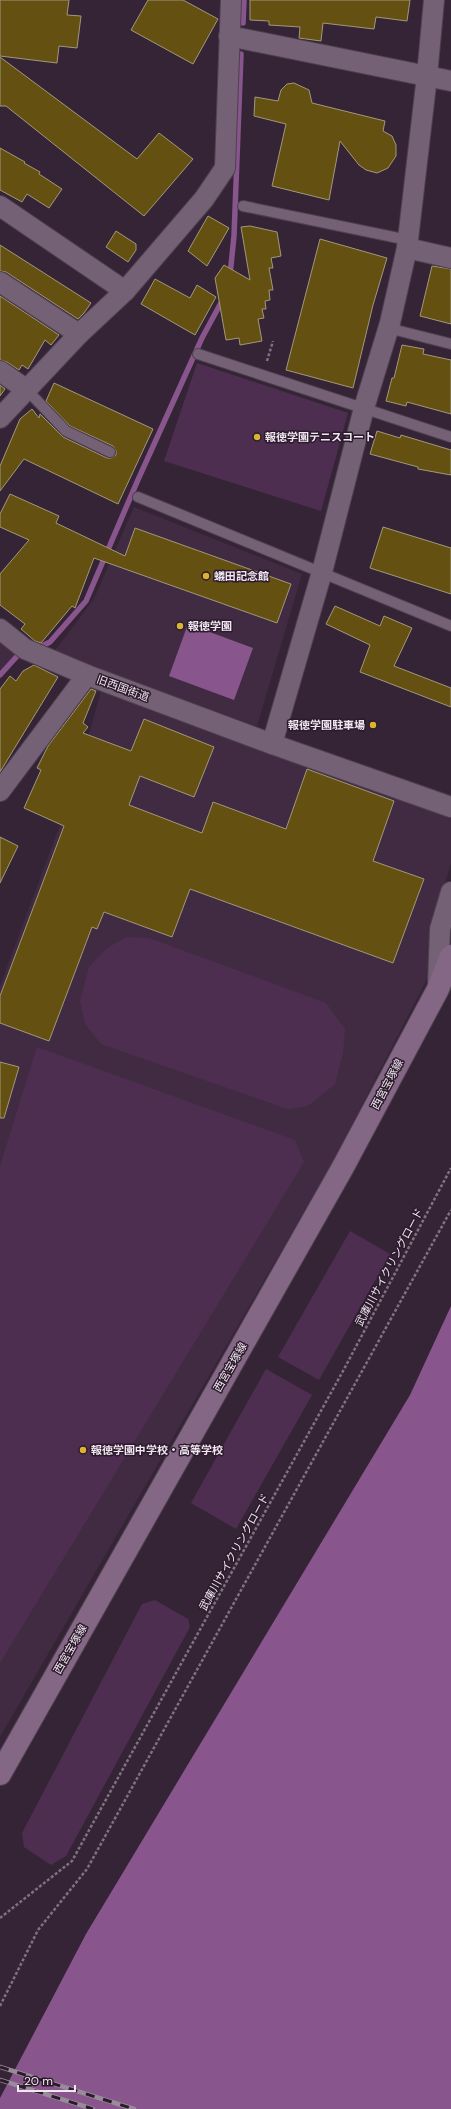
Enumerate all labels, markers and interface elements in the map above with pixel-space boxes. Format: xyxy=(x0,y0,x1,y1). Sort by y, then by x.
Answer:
place label: 報徳学園テニスコート xyxy=(265,430,375,444)
marker: 報徳学園テニスコート xyxy=(252,432,262,442)
place label: 蟻田記念館 xyxy=(214,569,269,583)
marker: 蟻田記念館 xyxy=(201,571,211,581)
place label: 報徳学園 xyxy=(188,619,232,633)
marker: 報徳学園 xyxy=(175,621,185,631)
street label: 旧西国街道 xyxy=(95,672,151,704)
place label: 報徳学園駐車場 xyxy=(288,718,365,732)
marker: 報徳学園駐車場 xyxy=(368,720,378,730)
street label: 西宮宝塚線 xyxy=(368,1056,406,1112)
street label: 武庫川サイクリングロード xyxy=(352,1206,426,1328)
street label: 西宮宝塚線 xyxy=(210,1340,250,1394)
place label: 報徳学園中学校・高等学校 xyxy=(91,1443,223,1457)
marker: 報徳学園中学校・高等学校 xyxy=(78,1445,88,1455)
street label: 武庫川サイクリングロード xyxy=(196,1491,272,1613)
street label: 西宮宝塚線 xyxy=(50,1622,90,1676)
scale bar xyxy=(18,2067,75,2093)
text: 20 m xyxy=(24,2073,53,2089)

